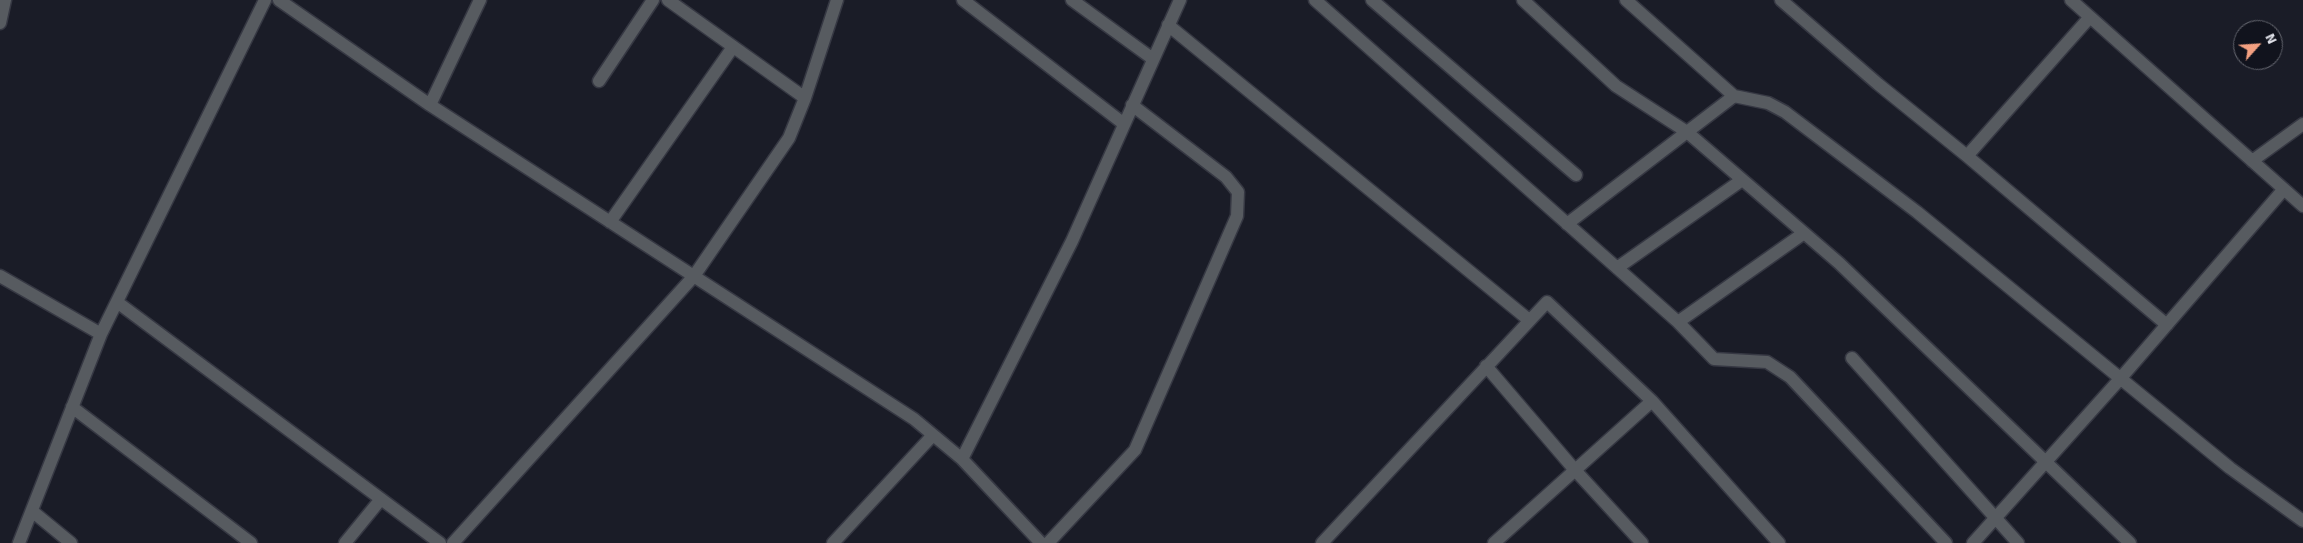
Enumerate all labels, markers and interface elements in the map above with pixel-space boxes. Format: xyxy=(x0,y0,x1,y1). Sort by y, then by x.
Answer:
north arrow xyxy=(2233,20,2283,70)
text: N xyxy=(2261,31,2281,47)

